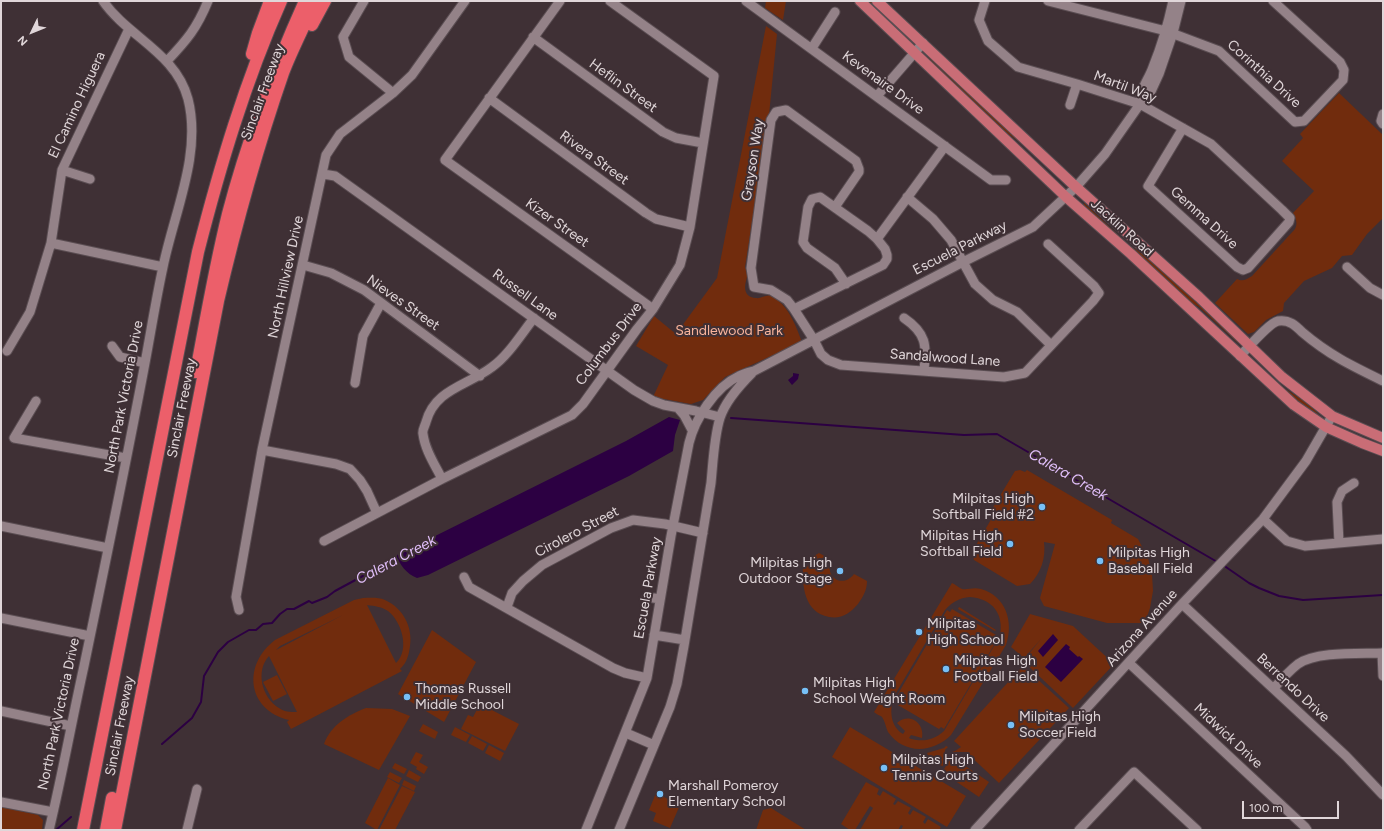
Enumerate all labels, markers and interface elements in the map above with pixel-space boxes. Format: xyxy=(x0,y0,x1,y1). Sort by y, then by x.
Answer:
north arrow xyxy=(12,12,52,52)
text: N xyxy=(15,33,31,48)
street label: Corinthia Drive xyxy=(1224,37,1304,111)
street label: Sinclair Freeway xyxy=(238,41,288,143)
street label: Kevenaire Drive xyxy=(839,48,927,118)
street label: El Camino Higuera xyxy=(45,49,109,161)
street label: Heflin Street xyxy=(586,56,660,116)
street label: Martil Way xyxy=(1091,67,1159,107)
street label: Grayson Way xyxy=(738,118,768,202)
street label: Rivera Street xyxy=(556,127,632,189)
street label: Gemma Drive xyxy=(1167,183,1241,253)
street label: Kizer Street xyxy=(522,195,592,251)
street label: Jacklin Road xyxy=(1087,195,1157,261)
street label: North Hillview Drive xyxy=(265,214,307,340)
street label: Escuela Parkway xyxy=(910,217,1010,279)
street label: Russell Lane xyxy=(489,266,561,324)
street label: Nieves Street xyxy=(363,272,443,334)
street label: Columbus Drive xyxy=(572,299,646,389)
street label: North Park Victoria Drive xyxy=(101,319,147,475)
park label: Sandlewood Park xyxy=(675,323,783,339)
street label: Sandalwood Lane xyxy=(889,346,1001,370)
street label: Sinclair Freeway xyxy=(164,357,200,459)
water label: Calera Creek xyxy=(1025,445,1111,505)
place label: Milpitas High Softball Field #2 xyxy=(932,491,1034,524)
marker: Milpitas High Softball Field #2 xyxy=(1037,502,1047,512)
street label: Cirolero Street xyxy=(532,503,622,561)
place label: Milpitas High Softball Field xyxy=(920,528,1002,560)
water label: Calera Creek xyxy=(353,531,439,589)
street label: Escuela Parkway xyxy=(631,536,665,640)
marker: Milpitas High Softball Field xyxy=(1005,539,1015,549)
place label: Milpitas High Baseball Field xyxy=(1108,545,1193,578)
place label: Milpitas High Outdoor Stage xyxy=(739,555,832,588)
marker: Milpitas High Baseball Field xyxy=(1095,556,1105,566)
marker: Milpitas High Outdoor Stage xyxy=(835,566,845,576)
street label: Arizona Avenue xyxy=(1103,586,1181,670)
place label: Milpitas High School xyxy=(927,616,1004,648)
marker: Milpitas High School xyxy=(914,627,924,637)
street label: North Park Victoria Drive xyxy=(35,636,83,792)
street label: Berrendo Drive xyxy=(1253,650,1333,726)
place label: Milpitas High Football Field xyxy=(954,653,1038,686)
marker: Milpitas High Football Field xyxy=(941,664,951,674)
street label: Sinclair Freeway xyxy=(102,675,138,777)
place label: Milpitas High School Weight Room xyxy=(813,675,945,708)
place label: Thomas Russell Middle School xyxy=(415,681,511,714)
marker: Milpitas High School Weight Room xyxy=(800,686,810,696)
marker: Thomas Russell Middle School xyxy=(402,692,412,702)
street label: Midwick Drive xyxy=(1190,700,1266,772)
place label: Milpitas High Soccer Field xyxy=(1019,709,1101,742)
marker: Milpitas High Soccer Field xyxy=(1006,720,1016,730)
place label: Milpitas High Tennis Courts xyxy=(892,752,978,784)
marker: Milpitas High Tennis Courts xyxy=(879,763,889,773)
place label: Marshall Pomeroy Elementary School xyxy=(668,778,786,810)
marker: Marshall Pomeroy Elementary School xyxy=(655,789,665,799)
scale bar xyxy=(1244,793,1341,819)
text: 100 m xyxy=(1249,801,1283,815)

